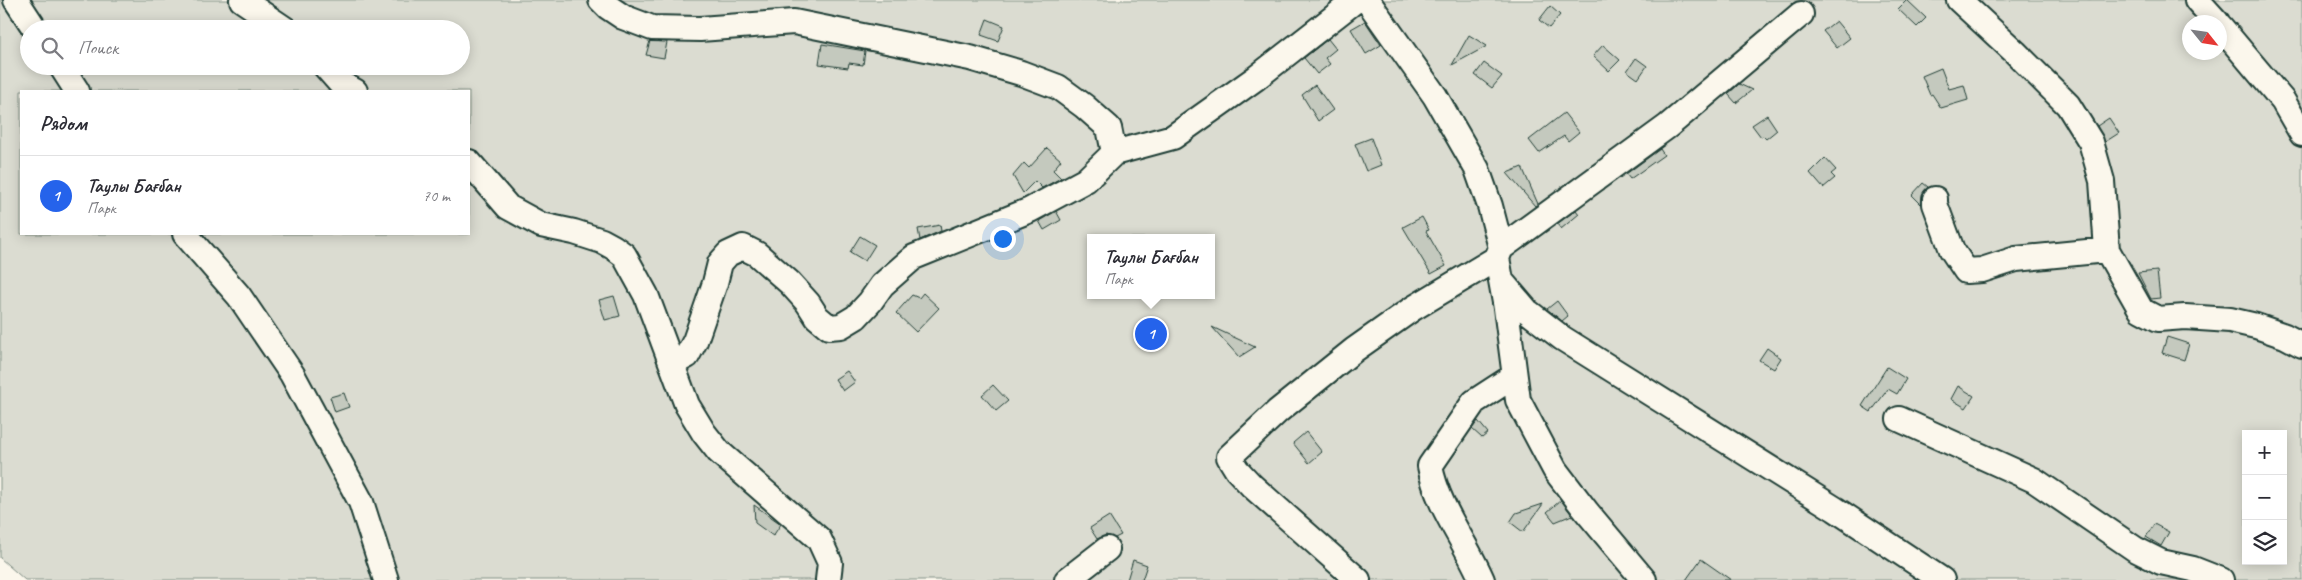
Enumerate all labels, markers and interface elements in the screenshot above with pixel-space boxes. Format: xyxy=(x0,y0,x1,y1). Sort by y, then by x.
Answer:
north arrow xyxy=(2182,15,2227,60)
search box xyxy=(20,20,470,75)
icon: search xyxy=(38,34,66,62)
text: Поиск xyxy=(78,36,118,60)
text: Рядом xyxy=(40,110,87,136)
text: Таулы Бағбан xyxy=(87,174,181,198)
text: 1 xyxy=(52,186,60,206)
text: 70 m xyxy=(423,186,450,206)
text: Парк xyxy=(87,198,116,218)
your location xyxy=(990,226,1016,252)
popup xyxy=(1087,234,1215,299)
text: Таулы Бағбан xyxy=(1104,245,1198,269)
text: Парк xyxy=(1104,269,1133,289)
pin: 1 xyxy=(1135,315,1167,353)
map controls xyxy=(2242,430,2287,565)
button: + xyxy=(2242,430,2287,475)
button: − xyxy=(2242,475,2287,520)
button: layers xyxy=(2242,520,2287,565)

